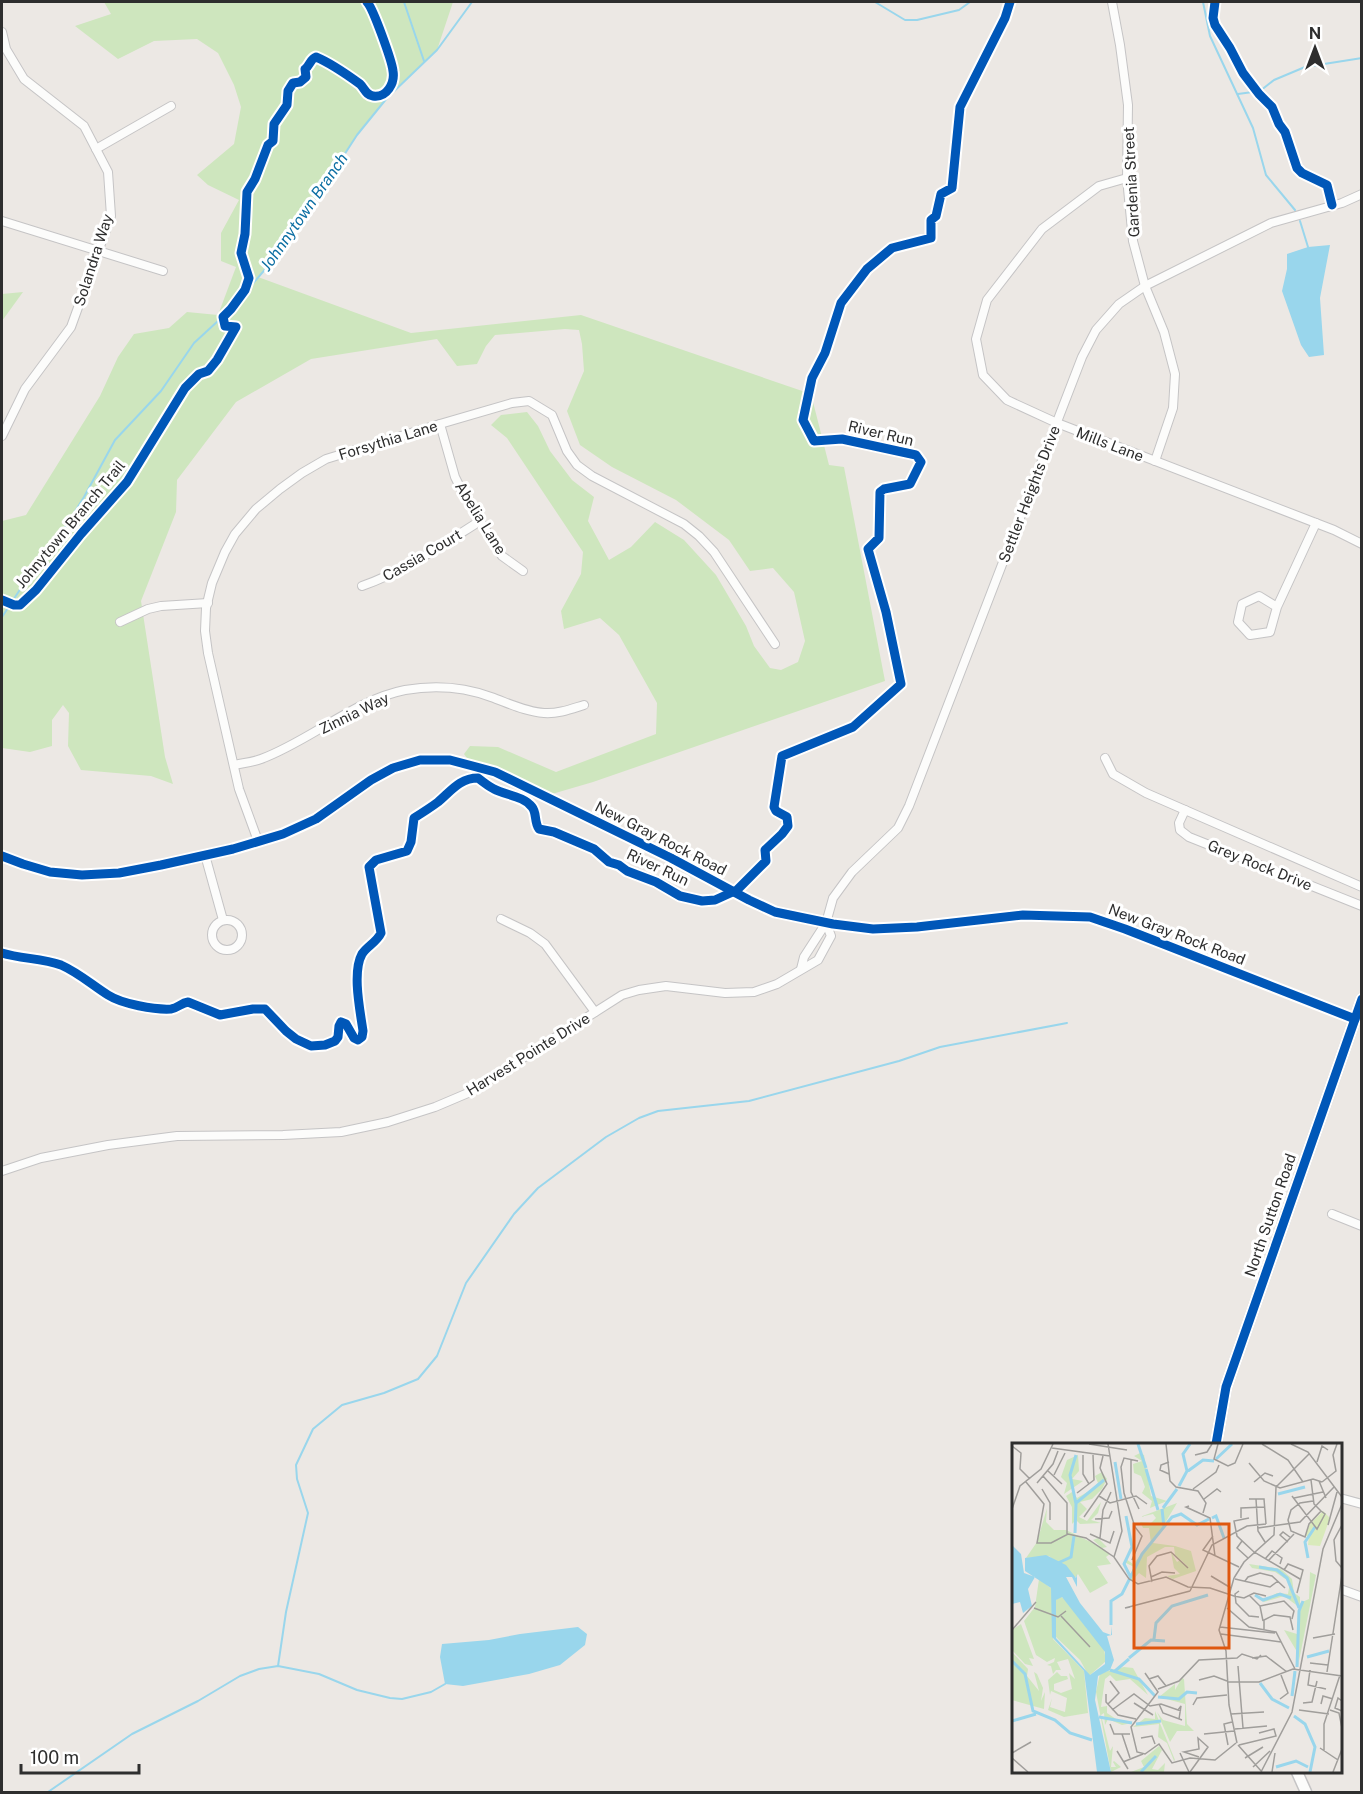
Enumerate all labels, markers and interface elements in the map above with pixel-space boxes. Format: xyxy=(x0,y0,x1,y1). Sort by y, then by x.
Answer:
north arrow xyxy=(1285,18,1345,78)
text: N xyxy=(1309,24,1321,43)
street label: Gardenia Street xyxy=(1120,126,1142,238)
water label: Johnnytown Branch xyxy=(256,149,352,275)
street label: Solandra Way xyxy=(70,212,116,308)
street label: Forsythia Lane xyxy=(336,417,440,463)
street label: River Run xyxy=(847,417,915,449)
street label: Settler Heights Drive xyxy=(995,423,1063,565)
street label: Mills Lane xyxy=(1074,423,1146,465)
street label: Johnytown Branch Trail xyxy=(12,457,128,591)
street label: Abelia Lane xyxy=(452,479,510,557)
street label: Cassia Court xyxy=(380,525,465,584)
street label: Zinnia Way xyxy=(316,689,392,737)
street label: New Gray Rock Road xyxy=(592,797,730,879)
street label: Grey Rock Drive xyxy=(1205,836,1315,894)
street label: River Run xyxy=(624,845,692,889)
street label: New Gray Rock Road xyxy=(1106,900,1248,968)
street label: Harvest Pointe Drive xyxy=(463,1009,593,1099)
street label: North Sutton Road xyxy=(1241,1151,1299,1279)
inset map xyxy=(1012,1443,1342,1773)
scale bar xyxy=(21,1737,140,1775)
text: 100 m xyxy=(30,1747,79,1768)

